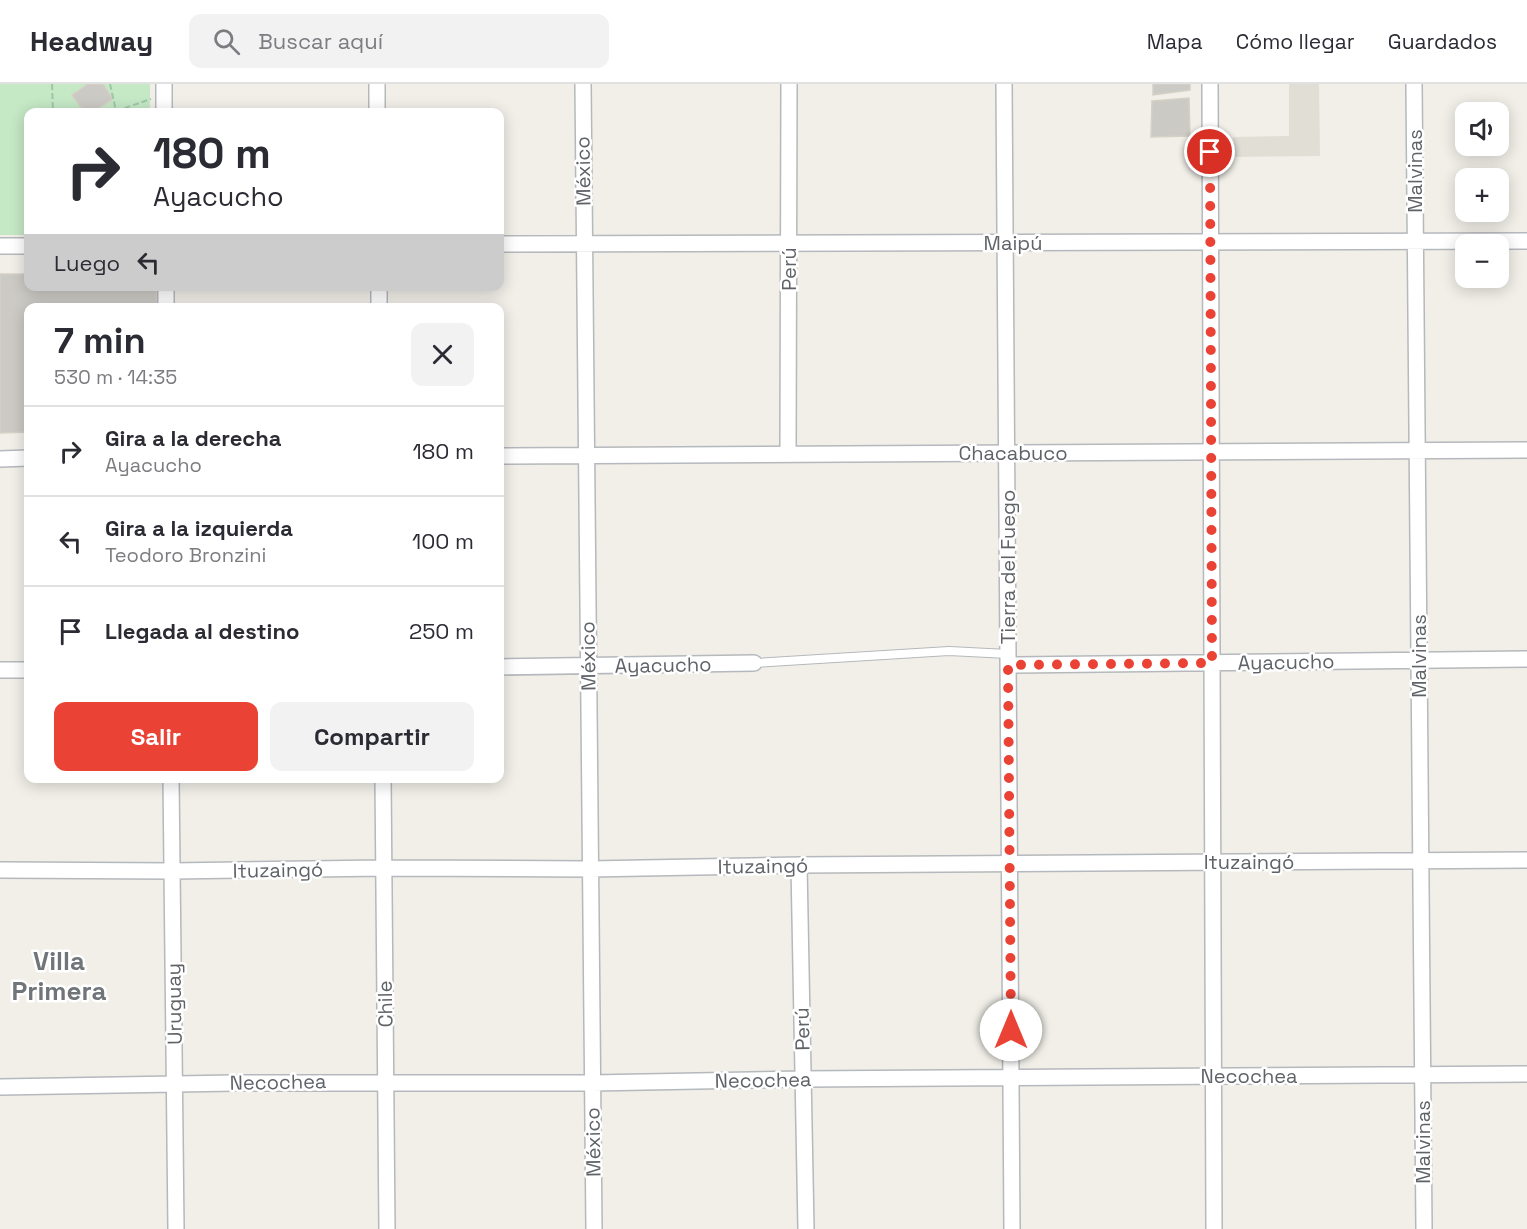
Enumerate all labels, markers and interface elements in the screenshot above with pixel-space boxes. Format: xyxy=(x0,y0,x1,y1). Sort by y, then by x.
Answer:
search box xyxy=(189,14,609,68)
text: Headway xyxy=(30,23,153,59)
icon: search xyxy=(210,25,243,58)
text: Buscar aquí xyxy=(258,27,383,55)
text: Mapa xyxy=(1147,28,1203,55)
text: Cómo llegar xyxy=(1236,28,1355,55)
text: Guardados xyxy=(1388,28,1497,55)
map controls xyxy=(1455,102,1509,288)
button: sound xyxy=(1455,102,1509,156)
pin xyxy=(1184,126,1235,177)
text: 180 m xyxy=(153,127,271,180)
street label: Malvinas xyxy=(1402,129,1428,213)
icon: right xyxy=(54,132,132,210)
icon: arrive xyxy=(1193,135,1226,168)
street label: México xyxy=(569,136,597,206)
button: + xyxy=(1455,168,1509,222)
text: Ayacucho xyxy=(153,179,284,214)
street label: Maipú xyxy=(984,230,1042,256)
button: − xyxy=(1455,234,1509,288)
icon: left xyxy=(132,246,165,279)
street label: Perú xyxy=(776,247,802,291)
text: Luego xyxy=(54,249,120,277)
text: 7 min xyxy=(54,318,146,364)
button: close xyxy=(411,323,474,386)
text: 530 m · 14:35 xyxy=(54,364,177,390)
text: Gira a la derecha xyxy=(105,424,282,452)
icon: right xyxy=(54,435,87,468)
text: 180 m xyxy=(412,437,474,465)
street label: Chacabuco xyxy=(958,440,1068,466)
text: Ayacucho xyxy=(105,452,202,478)
street label: Tierra del Fuego xyxy=(995,490,1021,644)
text: Gira a la izquierda xyxy=(105,514,293,542)
icon: left xyxy=(54,525,87,558)
text: 100 m xyxy=(412,527,474,555)
text: Teodoro Bronzini xyxy=(105,542,266,568)
street label: Malvinas xyxy=(1406,614,1432,698)
icon: arrive xyxy=(54,615,87,648)
text: Llegada al destino xyxy=(105,617,299,645)
text: 250 m xyxy=(409,617,474,645)
street label: México xyxy=(574,621,602,691)
street label: Ayacucho xyxy=(1237,648,1335,676)
street label: Ayacucho xyxy=(614,651,712,679)
button: Salir xyxy=(54,702,258,771)
button: Compartir xyxy=(270,702,474,771)
street label: Ituzaingó xyxy=(1204,849,1294,875)
street label: Ituzaingó xyxy=(718,852,808,880)
street label: Ituzaingó xyxy=(233,856,323,884)
district label: Villa Primera xyxy=(11,944,107,1008)
street label: Uruguay xyxy=(160,963,188,1045)
street label: Chile xyxy=(372,980,398,1028)
position arrow xyxy=(979,998,1043,1062)
street label: Perú xyxy=(789,1007,815,1051)
street label: Necochea xyxy=(1201,1063,1298,1089)
street label: Necochea xyxy=(714,1066,812,1094)
street label: Necochea xyxy=(229,1068,327,1096)
street label: Malvinas xyxy=(1410,1100,1436,1184)
street label: México xyxy=(579,1107,607,1177)

